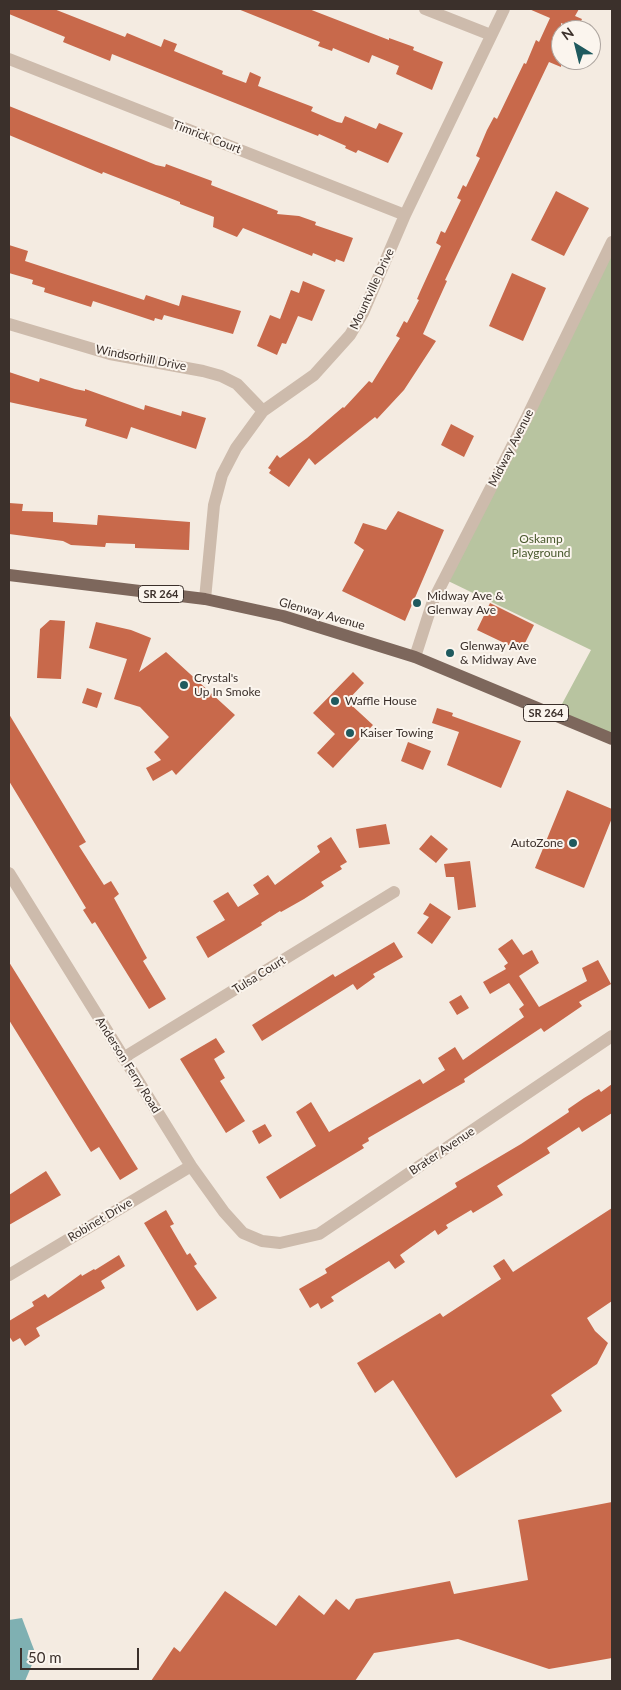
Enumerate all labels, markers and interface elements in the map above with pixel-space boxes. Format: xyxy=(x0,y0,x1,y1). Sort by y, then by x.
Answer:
north arrow xyxy=(551,20,601,70)
text: N xyxy=(558,23,577,43)
street label: Timrick Court xyxy=(171,117,243,157)
street label: Mountville Drive xyxy=(347,246,397,332)
street label: Windsorhill Drive xyxy=(94,342,188,374)
street label: Midway Avenue xyxy=(485,407,537,489)
park label: Oskamp Playground xyxy=(511,532,571,560)
road number: SR 264 xyxy=(138,586,184,602)
place label: Midway Ave & Glenway Ave xyxy=(427,589,504,617)
street label: Glenway Avenue xyxy=(277,595,367,633)
marker: Midway Ave & Glenway Ave xyxy=(411,597,423,609)
place label: Glenway Ave & Midway Ave xyxy=(460,639,537,667)
marker: Glenway Ave & Midway Ave xyxy=(444,647,456,659)
place label: Crystal's Up In Smoke xyxy=(194,671,261,699)
marker: Crystal's Up In Smoke xyxy=(178,679,190,691)
place label: Waffle House xyxy=(345,694,417,708)
marker: Waffle House xyxy=(329,695,341,707)
road number: SR 264 xyxy=(524,704,568,721)
place label: Kaiser Towing xyxy=(360,726,433,740)
marker: Kaiser Towing xyxy=(344,727,356,739)
place label: AutoZone xyxy=(511,836,563,850)
marker: AutoZone xyxy=(567,837,579,849)
street label: Tulsa Court xyxy=(230,953,288,997)
street label: Anderson Ferry Road xyxy=(92,1014,164,1116)
street label: Brater Avenue xyxy=(407,1124,477,1178)
street label: Robinet Drive xyxy=(65,1195,135,1245)
scale bar xyxy=(22,1638,141,1670)
text: 50 m xyxy=(28,1648,62,1666)

